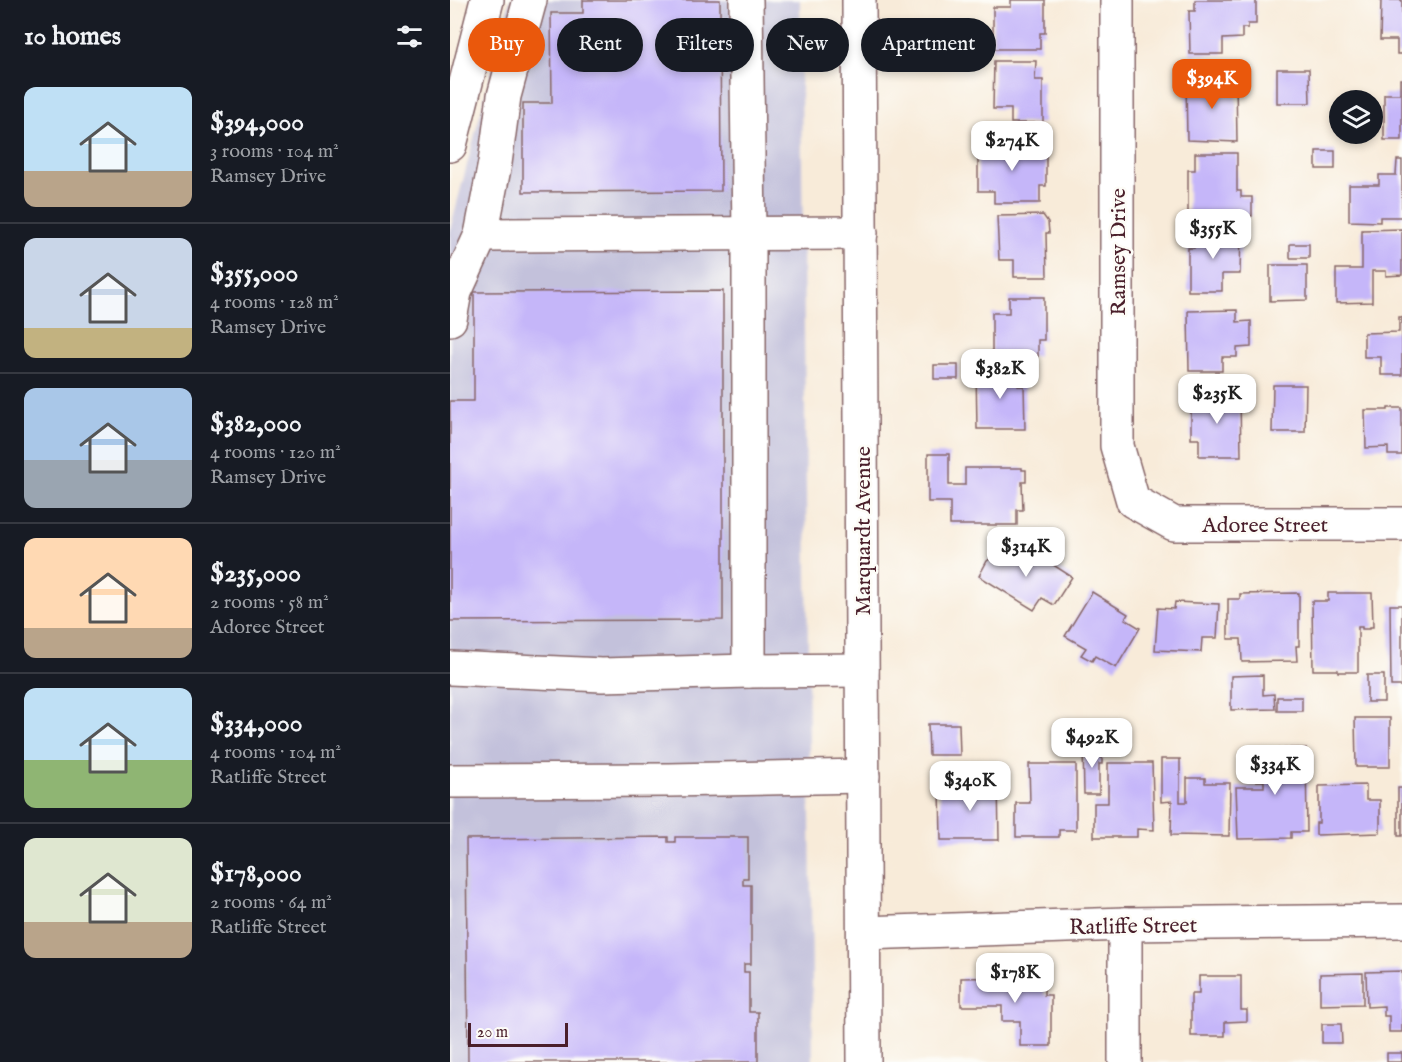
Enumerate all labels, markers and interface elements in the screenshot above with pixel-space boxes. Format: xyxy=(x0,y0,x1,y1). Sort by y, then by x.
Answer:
chip: Buy xyxy=(468,18,545,72)
chip: Rent xyxy=(557,18,643,72)
chip: Filters xyxy=(655,18,754,72)
chip: New xyxy=(766,18,849,72)
chip: Apartment xyxy=(861,18,996,72)
text: 10 homes xyxy=(24,20,121,53)
icon: filters xyxy=(393,20,426,53)
pin: $394K xyxy=(1170,59,1254,110)
text: $394K xyxy=(1186,66,1238,91)
map controls xyxy=(1329,90,1383,144)
button: layers xyxy=(1329,90,1383,144)
text: $394,000 xyxy=(210,106,304,139)
icon: home xyxy=(72,111,144,183)
pin: $274K xyxy=(970,121,1054,172)
text: $274K xyxy=(985,128,1039,153)
text: 3 rooms · 104 m² xyxy=(210,139,339,164)
text: Ramsey Drive xyxy=(210,164,326,189)
street label: Ramsey Drive xyxy=(1105,188,1133,316)
pin: $355K xyxy=(1171,209,1255,260)
text: $355K xyxy=(1189,216,1237,241)
text: $355,000 xyxy=(210,257,298,290)
icon: home xyxy=(72,262,144,334)
text: 4 rooms · 128 m² xyxy=(210,290,339,315)
text: Ramsey Drive xyxy=(210,315,326,340)
pin: $382K xyxy=(958,349,1042,400)
text: $382K xyxy=(975,356,1025,381)
pin: $235K xyxy=(1175,374,1259,425)
text: $235K xyxy=(1192,381,1242,406)
text: $382,000 xyxy=(210,407,302,440)
icon: home xyxy=(72,412,144,484)
text: 4 rooms · 120 m² xyxy=(210,440,341,465)
street label: Marquardt Avenue xyxy=(850,446,878,616)
text: Ramsey Drive xyxy=(210,465,326,490)
street label: Adoree Street xyxy=(1201,512,1329,540)
pin: $314K xyxy=(984,527,1068,578)
text: $314K xyxy=(1001,534,1051,559)
text: $235,000 xyxy=(210,557,301,590)
icon: home xyxy=(72,562,144,634)
text: 2 rooms · 58 m² xyxy=(210,590,329,615)
text: Adoree Street xyxy=(210,615,325,640)
text: $334,000 xyxy=(210,707,303,740)
icon: home xyxy=(72,712,144,784)
pin: $492K xyxy=(1050,718,1134,769)
text: $492K xyxy=(1065,725,1119,750)
text: 4 rooms · 104 m² xyxy=(210,740,341,765)
pin: $334K xyxy=(1233,745,1317,796)
text: $334K xyxy=(1250,752,1300,777)
pin: $340K xyxy=(928,761,1012,812)
text: Ratliffe Street xyxy=(210,765,327,790)
text: $340K xyxy=(944,768,996,793)
text: $178,000 xyxy=(210,857,302,890)
icon: home xyxy=(72,862,144,934)
text: 2 rooms · 64 m² xyxy=(210,890,332,915)
street label: Ratliffe Street xyxy=(1069,912,1198,942)
text: Ratliffe Street xyxy=(210,915,327,940)
pin: $178K xyxy=(973,953,1057,1004)
text: $178K xyxy=(990,960,1040,985)
scale bar xyxy=(468,1020,568,1048)
text: 20 m xyxy=(477,1023,508,1043)

